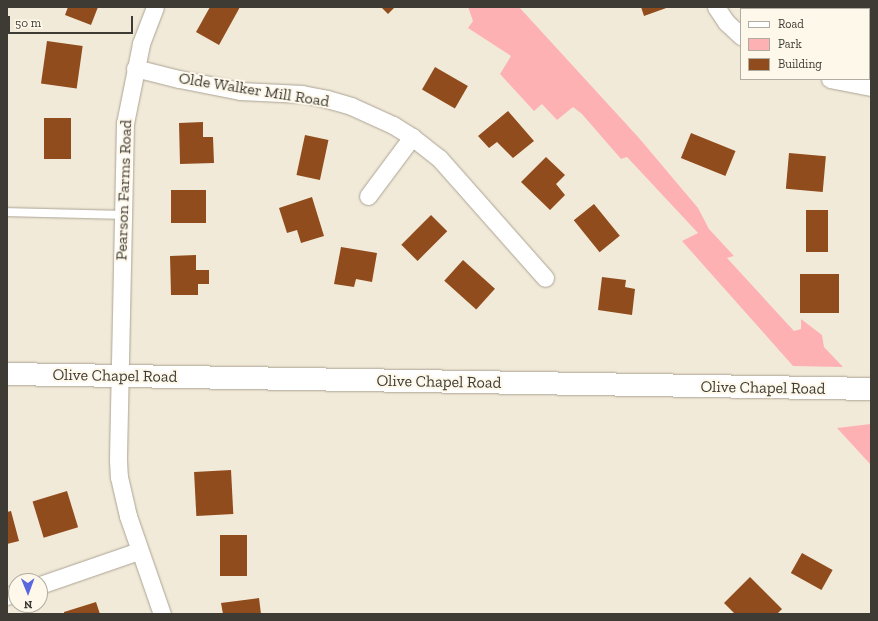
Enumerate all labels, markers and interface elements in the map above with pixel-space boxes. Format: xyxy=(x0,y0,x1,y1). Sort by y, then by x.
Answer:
scale bar xyxy=(10,8,135,34)
legend xyxy=(740,8,870,80)
text: 50 m xyxy=(15,16,41,30)
text: Road xyxy=(778,17,804,31)
text: Park xyxy=(778,37,802,51)
text: Building xyxy=(778,57,822,71)
street label: Olde Walker Mill Road xyxy=(177,69,331,111)
street label: Pearson Farms Road xyxy=(112,119,136,261)
street label: Olive Chapel Road xyxy=(53,365,177,387)
street label: Olive Chapel Road xyxy=(377,371,501,393)
street label: Olive Chapel Road xyxy=(701,377,825,399)
north arrow xyxy=(8,573,48,613)
text: N xyxy=(24,598,33,611)

